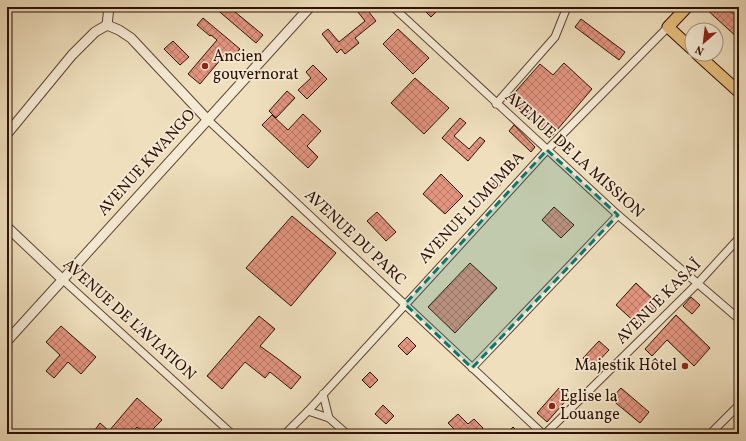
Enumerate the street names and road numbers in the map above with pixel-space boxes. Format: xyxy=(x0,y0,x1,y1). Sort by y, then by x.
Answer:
street label: AVENUE DE LA MISSION xyxy=(500,86,648,224)
street label: AVENUE KWANGO xyxy=(93,105,201,221)
street label: AVENUE LUMUMBA xyxy=(414,147,530,269)
street label: AVENUE DU PARC xyxy=(299,185,411,291)
street label: AVENUE DE L'AVIATION xyxy=(58,254,200,386)
street label: AVENUE KASAÏ xyxy=(611,254,707,350)

